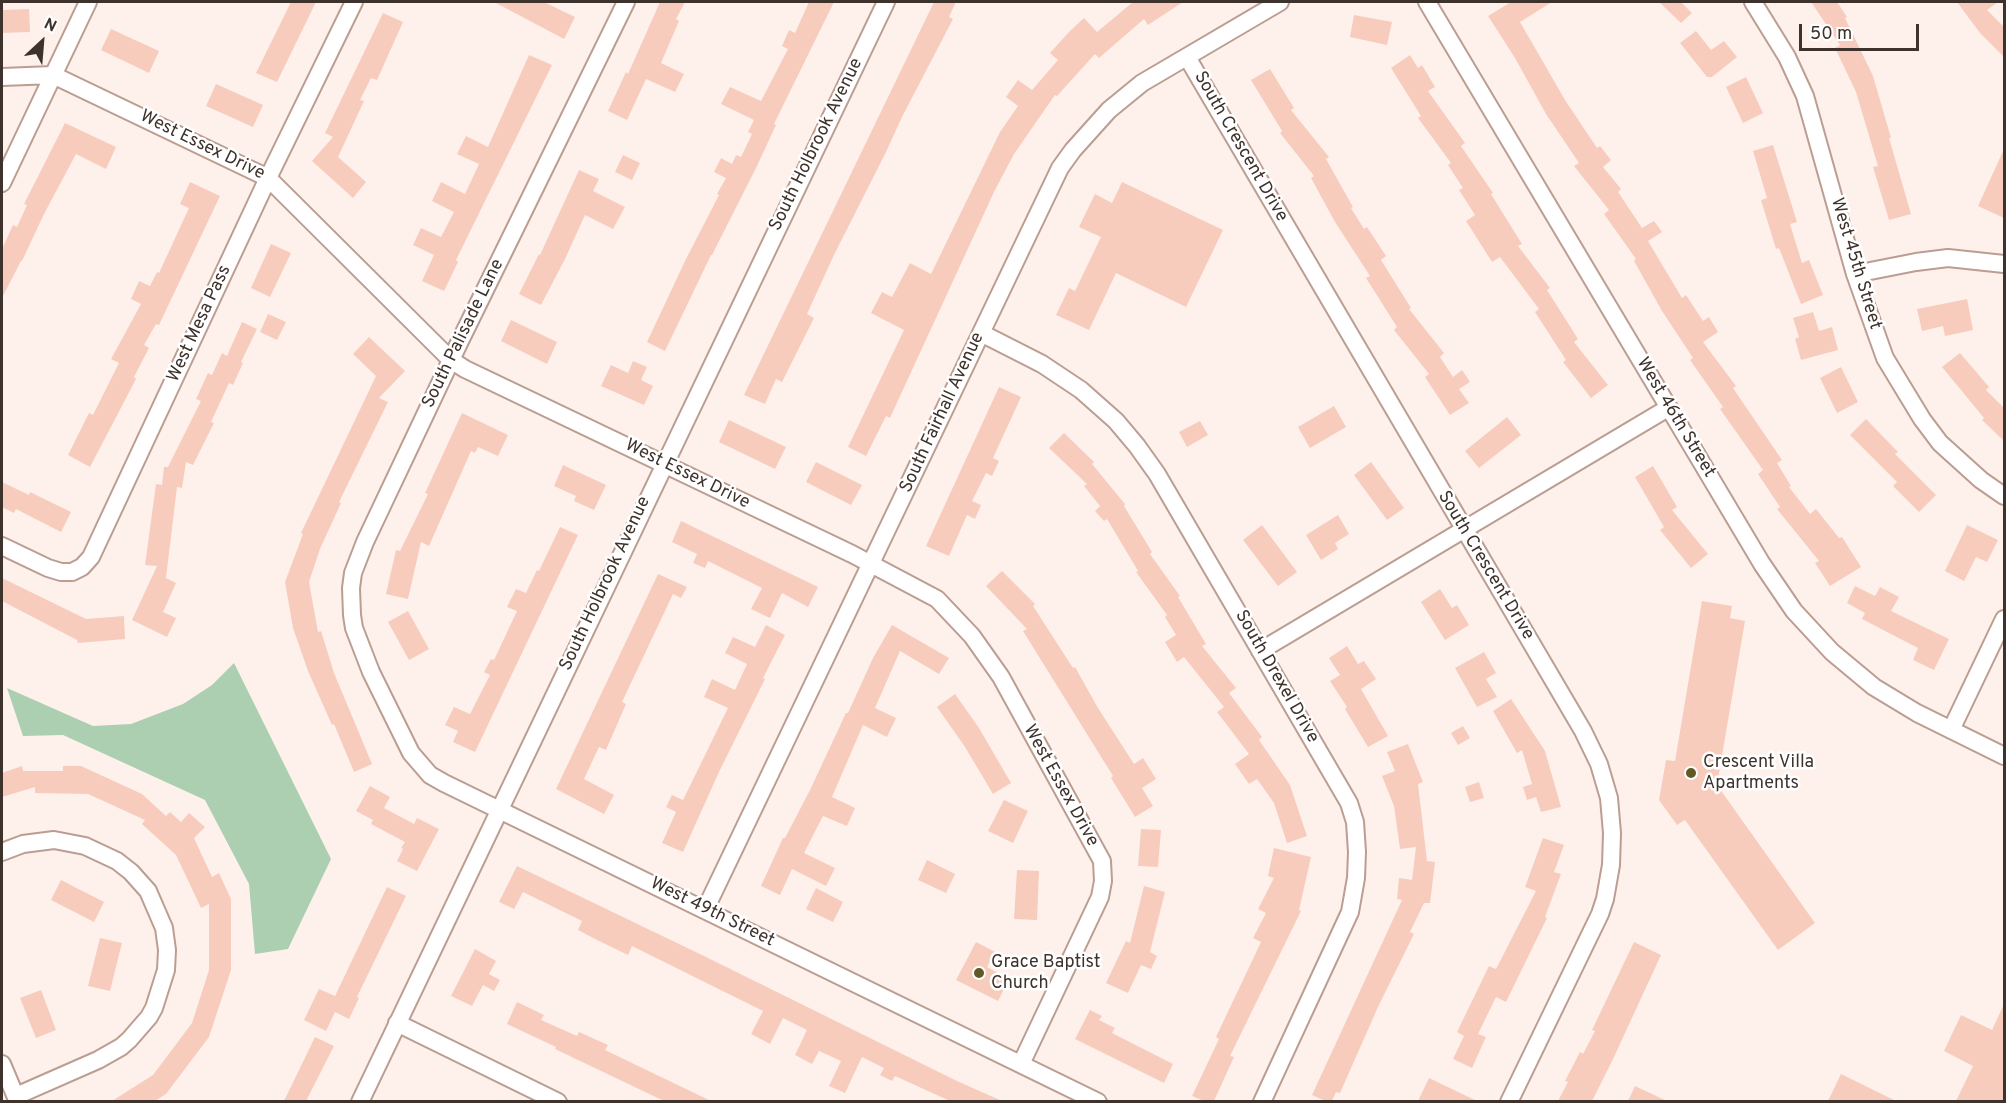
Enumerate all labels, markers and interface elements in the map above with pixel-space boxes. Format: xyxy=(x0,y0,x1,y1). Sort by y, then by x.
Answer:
north arrow xyxy=(12,12,72,72)
scale bar xyxy=(1802,12,1922,50)
text: N xyxy=(40,14,59,37)
text: 50 m xyxy=(1810,23,1852,46)
street label: South Holbrook Avenue xyxy=(766,55,868,235)
street label: South Crescent Drive xyxy=(1188,68,1292,226)
street label: West Essex Drive xyxy=(136,106,268,186)
street label: West 45th Street xyxy=(1825,196,1885,332)
street label: South Palisade Lane xyxy=(419,256,509,412)
street label: West Mesa Pass xyxy=(163,262,237,386)
street label: South Fairhall Avenue xyxy=(896,329,990,497)
street label: West 46th Street xyxy=(1631,354,1719,482)
street label: West Essex Drive xyxy=(621,435,753,515)
street label: South Crescent Drive xyxy=(1432,488,1538,644)
street label: South Holbrook Avenue xyxy=(556,493,656,675)
street label: South Drexel Drive xyxy=(1229,607,1323,747)
street label: West Essex Drive xyxy=(1018,721,1102,851)
place label: Crescent Villa Apartments xyxy=(1703,752,1814,795)
marker: Crescent Villa Apartments xyxy=(1684,766,1698,780)
street label: West 49th Street xyxy=(646,874,778,952)
place label: Grace Baptist Church xyxy=(991,952,1101,994)
marker: Grace Baptist Church xyxy=(972,966,986,980)

